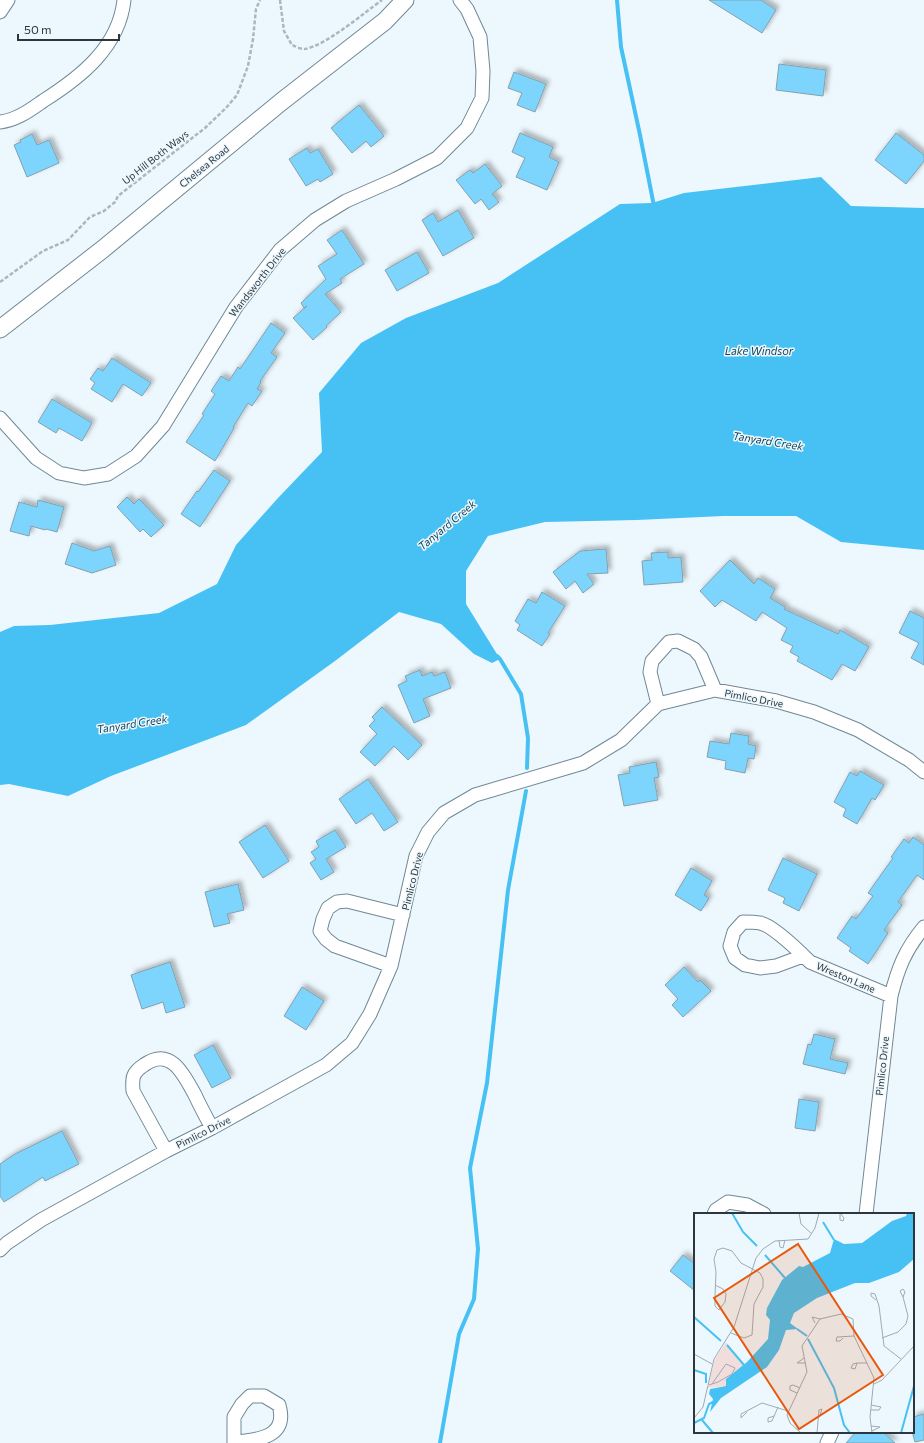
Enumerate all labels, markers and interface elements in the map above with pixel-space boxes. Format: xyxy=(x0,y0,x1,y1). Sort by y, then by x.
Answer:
scale bar xyxy=(18,16,119,42)
text: 50 m xyxy=(24,22,52,36)
street label: Up Hill Both Ways xyxy=(119,127,191,187)
street label: Chelsea Road xyxy=(177,142,232,190)
street label: Wandsworth Drive xyxy=(226,245,288,319)
water label: Lake Windsor xyxy=(725,344,794,357)
water label: Tanyard Creek xyxy=(732,429,805,453)
water label: Tanyard Creek xyxy=(415,496,479,552)
street label: Pimlico Drive xyxy=(724,686,784,710)
water label: Tanyard Creek xyxy=(96,711,169,735)
street label: Pimlico Drive xyxy=(399,851,425,911)
street label: Wreston Lane xyxy=(815,959,877,995)
street label: Pimlico Drive xyxy=(873,1036,891,1096)
street label: Pimlico Drive xyxy=(174,1113,232,1151)
inset map xyxy=(694,1213,914,1433)

